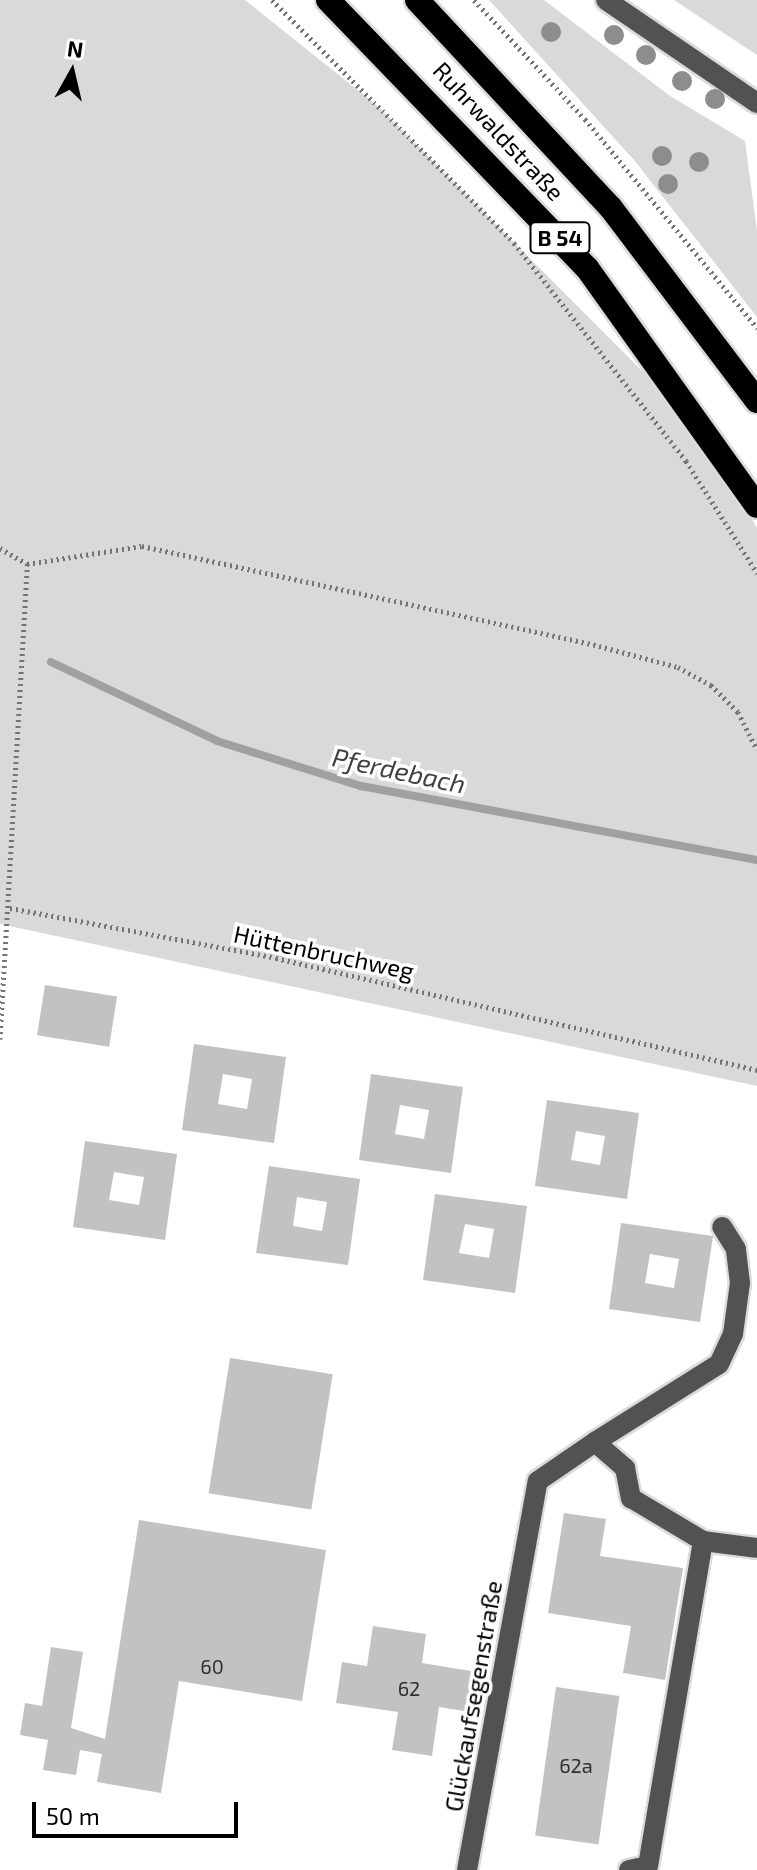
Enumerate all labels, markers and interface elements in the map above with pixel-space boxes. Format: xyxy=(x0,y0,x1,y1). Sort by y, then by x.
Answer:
north arrow xyxy=(32,32,112,112)
text: N xyxy=(66,34,85,62)
street label: Ruhrwaldstraße xyxy=(427,56,571,206)
road number: B 54 xyxy=(528,220,592,256)
water label: Pferdebach xyxy=(330,741,468,799)
street label: Hüttenbruchweg xyxy=(231,919,417,985)
street label: Glückaufsegenstraße xyxy=(438,1578,508,1814)
house number: 60 xyxy=(200,1654,224,1678)
house number: 62 xyxy=(398,1676,420,1700)
house number: 62a xyxy=(559,1753,593,1777)
scale bar xyxy=(36,1786,242,1836)
text: 50 m xyxy=(46,1801,100,1830)

